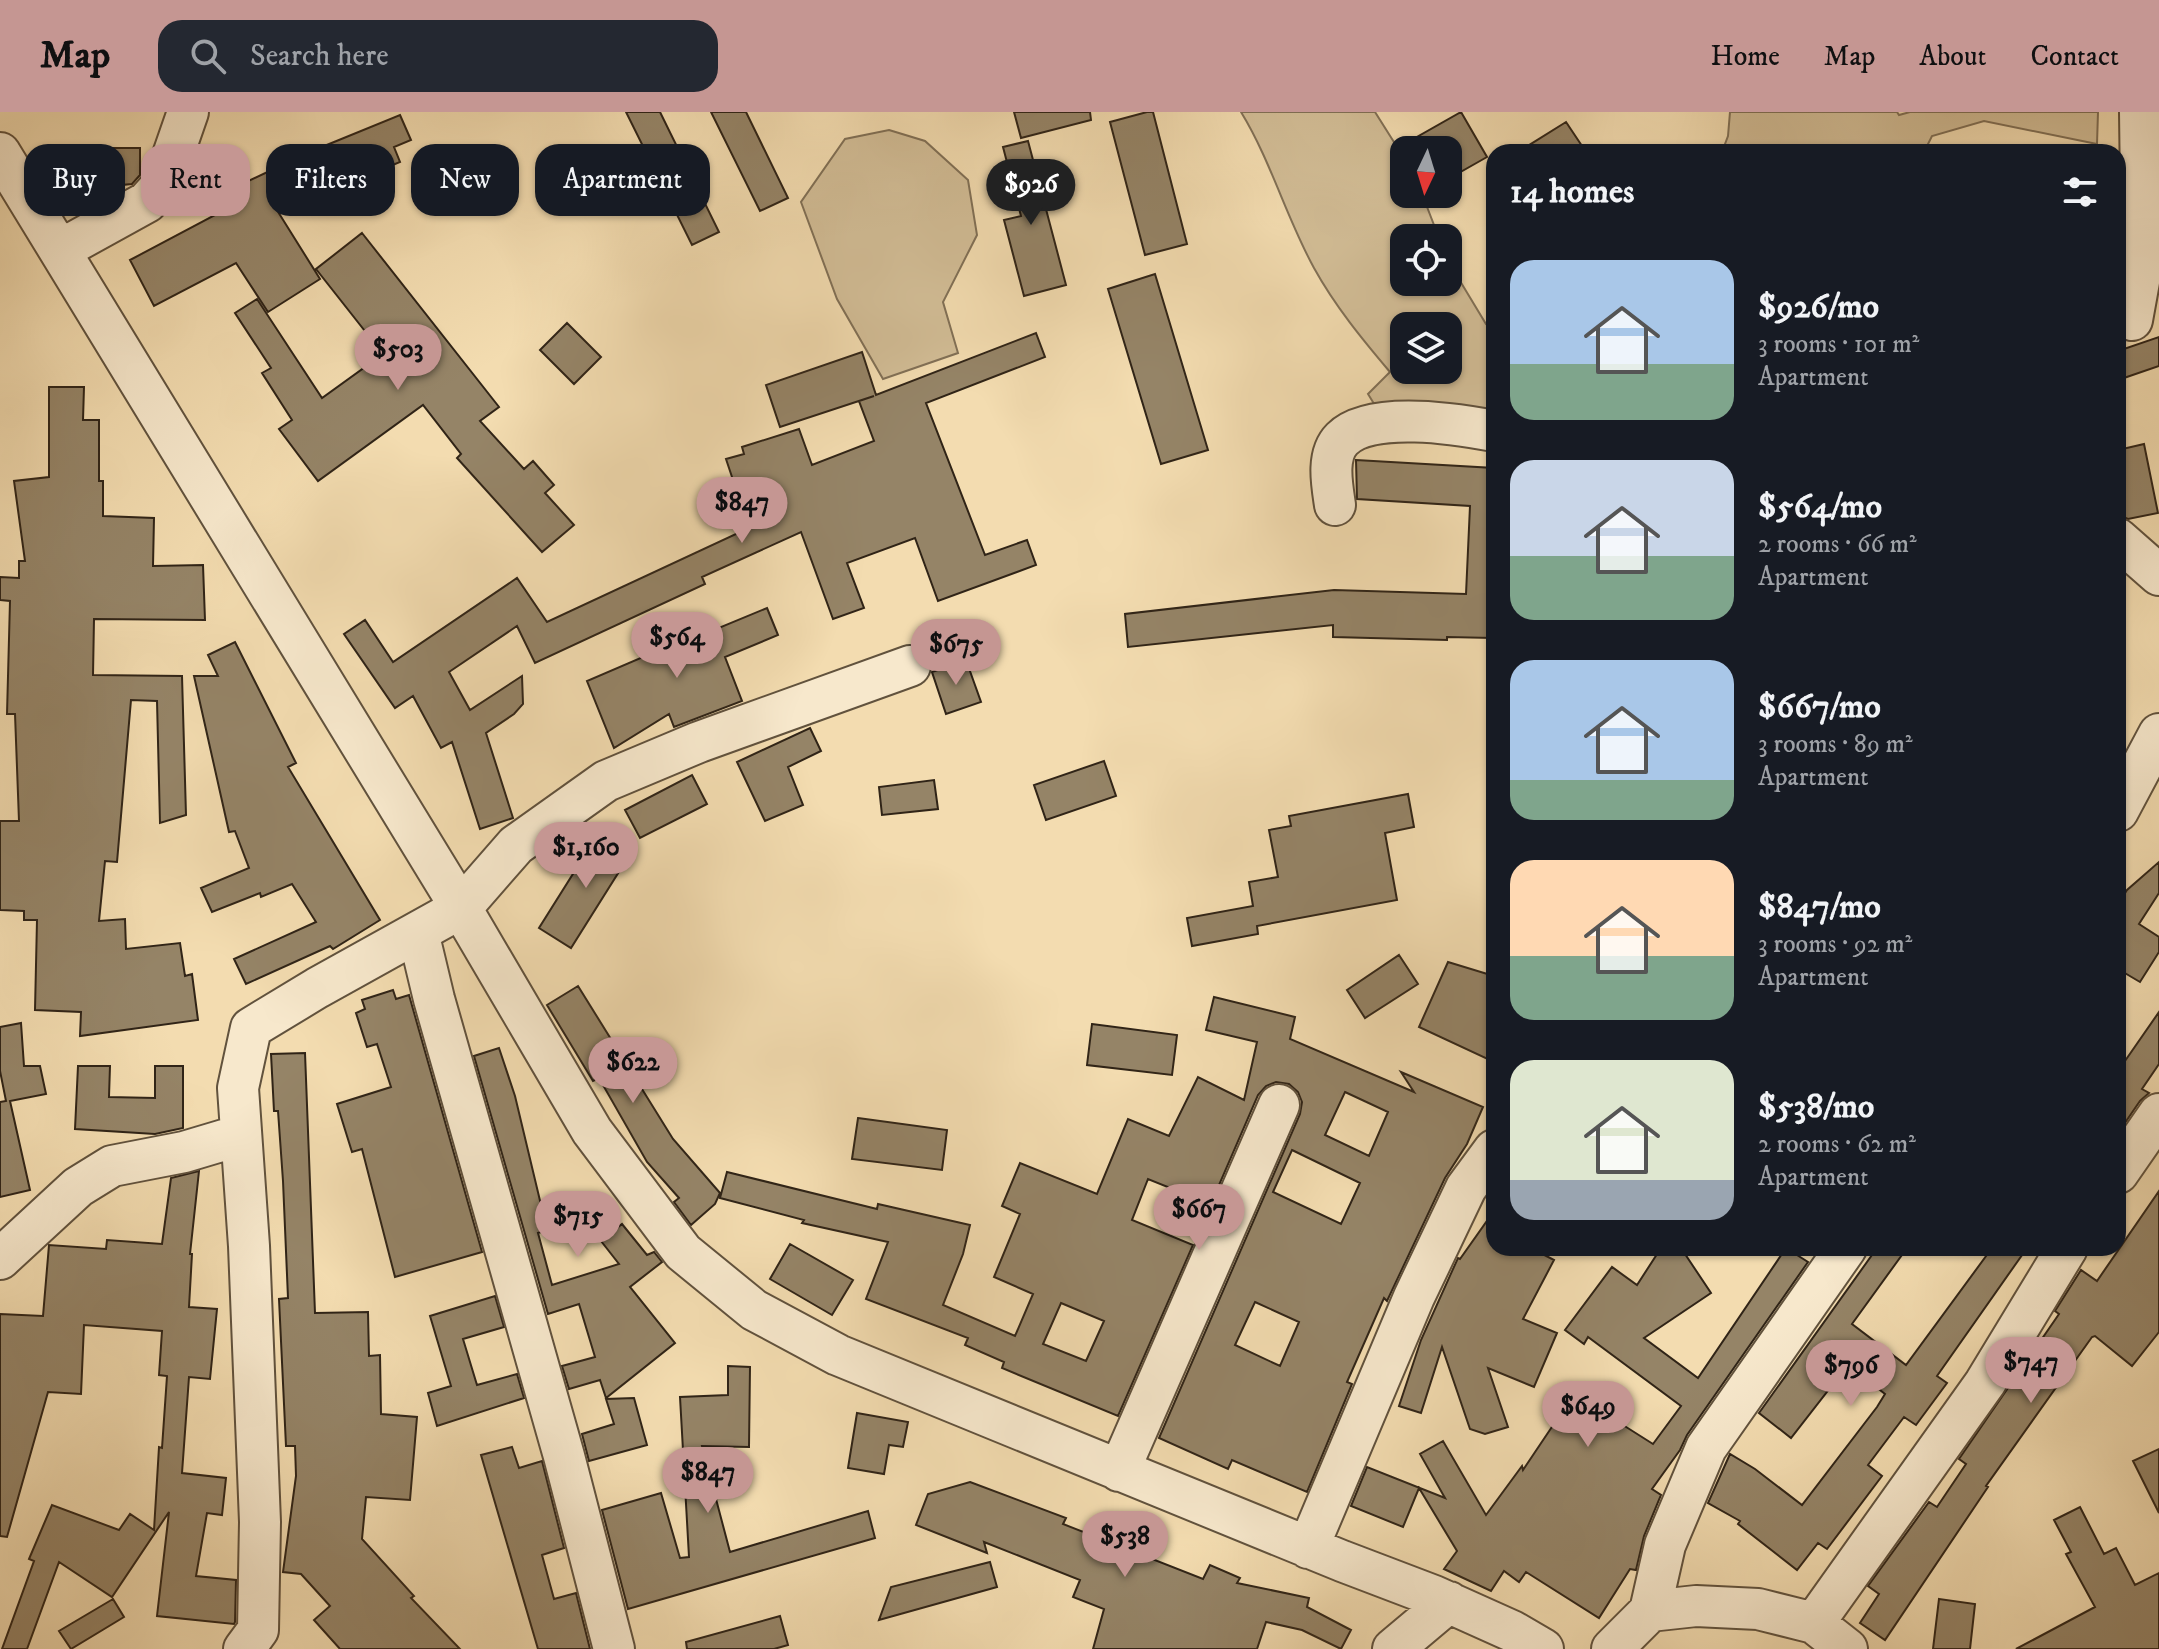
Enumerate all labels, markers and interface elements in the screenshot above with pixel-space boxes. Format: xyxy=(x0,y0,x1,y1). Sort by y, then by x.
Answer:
search box xyxy=(158,20,718,92)
text: Map xyxy=(40,32,110,80)
icon: search xyxy=(186,34,230,78)
text: Search here xyxy=(250,38,389,75)
text: Home xyxy=(1711,39,1780,74)
text: Map xyxy=(1824,39,1875,74)
text: About xyxy=(1919,39,1986,74)
text: Contact xyxy=(2030,39,2119,74)
north arrow xyxy=(1390,136,1462,208)
map controls xyxy=(1390,136,1462,384)
chip: Buy xyxy=(24,144,125,216)
chip: Rent xyxy=(141,144,250,216)
chip: Filters xyxy=(266,144,395,216)
chip: New xyxy=(411,144,519,216)
chip: Apartment xyxy=(535,144,710,216)
pin: $926 xyxy=(984,159,1078,227)
text: $926 xyxy=(1004,168,1058,201)
icon: filters xyxy=(2058,170,2102,214)
text: 14 homes xyxy=(1510,171,1634,213)
button: locate xyxy=(1390,224,1462,296)
text: $926/mo xyxy=(1758,286,1879,328)
icon: home xyxy=(1574,292,1670,388)
button: layers xyxy=(1390,312,1462,384)
pin: $503 xyxy=(351,324,445,392)
text: 3 rooms · 101 m² xyxy=(1758,328,1919,361)
text: $503 xyxy=(373,333,423,366)
text: Apartment xyxy=(1758,361,1869,394)
pin: $847 xyxy=(695,477,789,545)
text: $847 xyxy=(714,486,770,519)
text: $564/mo xyxy=(1758,486,1882,528)
icon: home xyxy=(1574,492,1670,588)
text: 2 rooms · 66 m² xyxy=(1758,528,1917,561)
text: Apartment xyxy=(1758,561,1869,594)
pin: $564 xyxy=(630,612,724,680)
pin: $675 xyxy=(909,619,1003,687)
text: $564 xyxy=(649,621,705,654)
text: $675 xyxy=(929,628,983,661)
text: $667/mo xyxy=(1758,686,1881,728)
icon: home xyxy=(1574,692,1670,788)
text: 3 rooms · 89 m² xyxy=(1758,728,1913,761)
text: Apartment xyxy=(1758,761,1869,794)
pin: $1,160 xyxy=(521,822,651,890)
text: $1,160 xyxy=(552,831,620,864)
text: $847/mo xyxy=(1758,886,1881,928)
icon: home xyxy=(1574,892,1670,988)
text: 3 rooms · 92 m² xyxy=(1758,928,1912,961)
text: Apartment xyxy=(1758,961,1869,994)
pin: $622 xyxy=(586,1037,680,1105)
text: $622 xyxy=(606,1046,660,1079)
text: $538/mo xyxy=(1758,1086,1874,1128)
icon: home xyxy=(1574,1092,1670,1188)
text: 2 rooms · 62 m² xyxy=(1758,1128,1916,1161)
text: Apartment xyxy=(1758,1161,1869,1194)
pin: $667 xyxy=(1152,1184,1246,1252)
pin: $715 xyxy=(531,1191,625,1259)
text: $667 xyxy=(1172,1193,1226,1226)
text: $715 xyxy=(553,1200,603,1233)
pin: $747 xyxy=(1984,1337,2078,1405)
pin: $796 xyxy=(1804,1340,1898,1408)
text: $747 xyxy=(2003,1346,2059,1379)
text: $796 xyxy=(1824,1349,1878,1382)
pin: $649 xyxy=(1541,1381,1635,1449)
text: $649 xyxy=(1560,1390,1616,1423)
pin: $847 xyxy=(661,1447,755,1515)
text: $847 xyxy=(680,1456,736,1489)
pin: $538 xyxy=(1078,1511,1172,1579)
text: $538 xyxy=(1100,1520,1150,1553)

